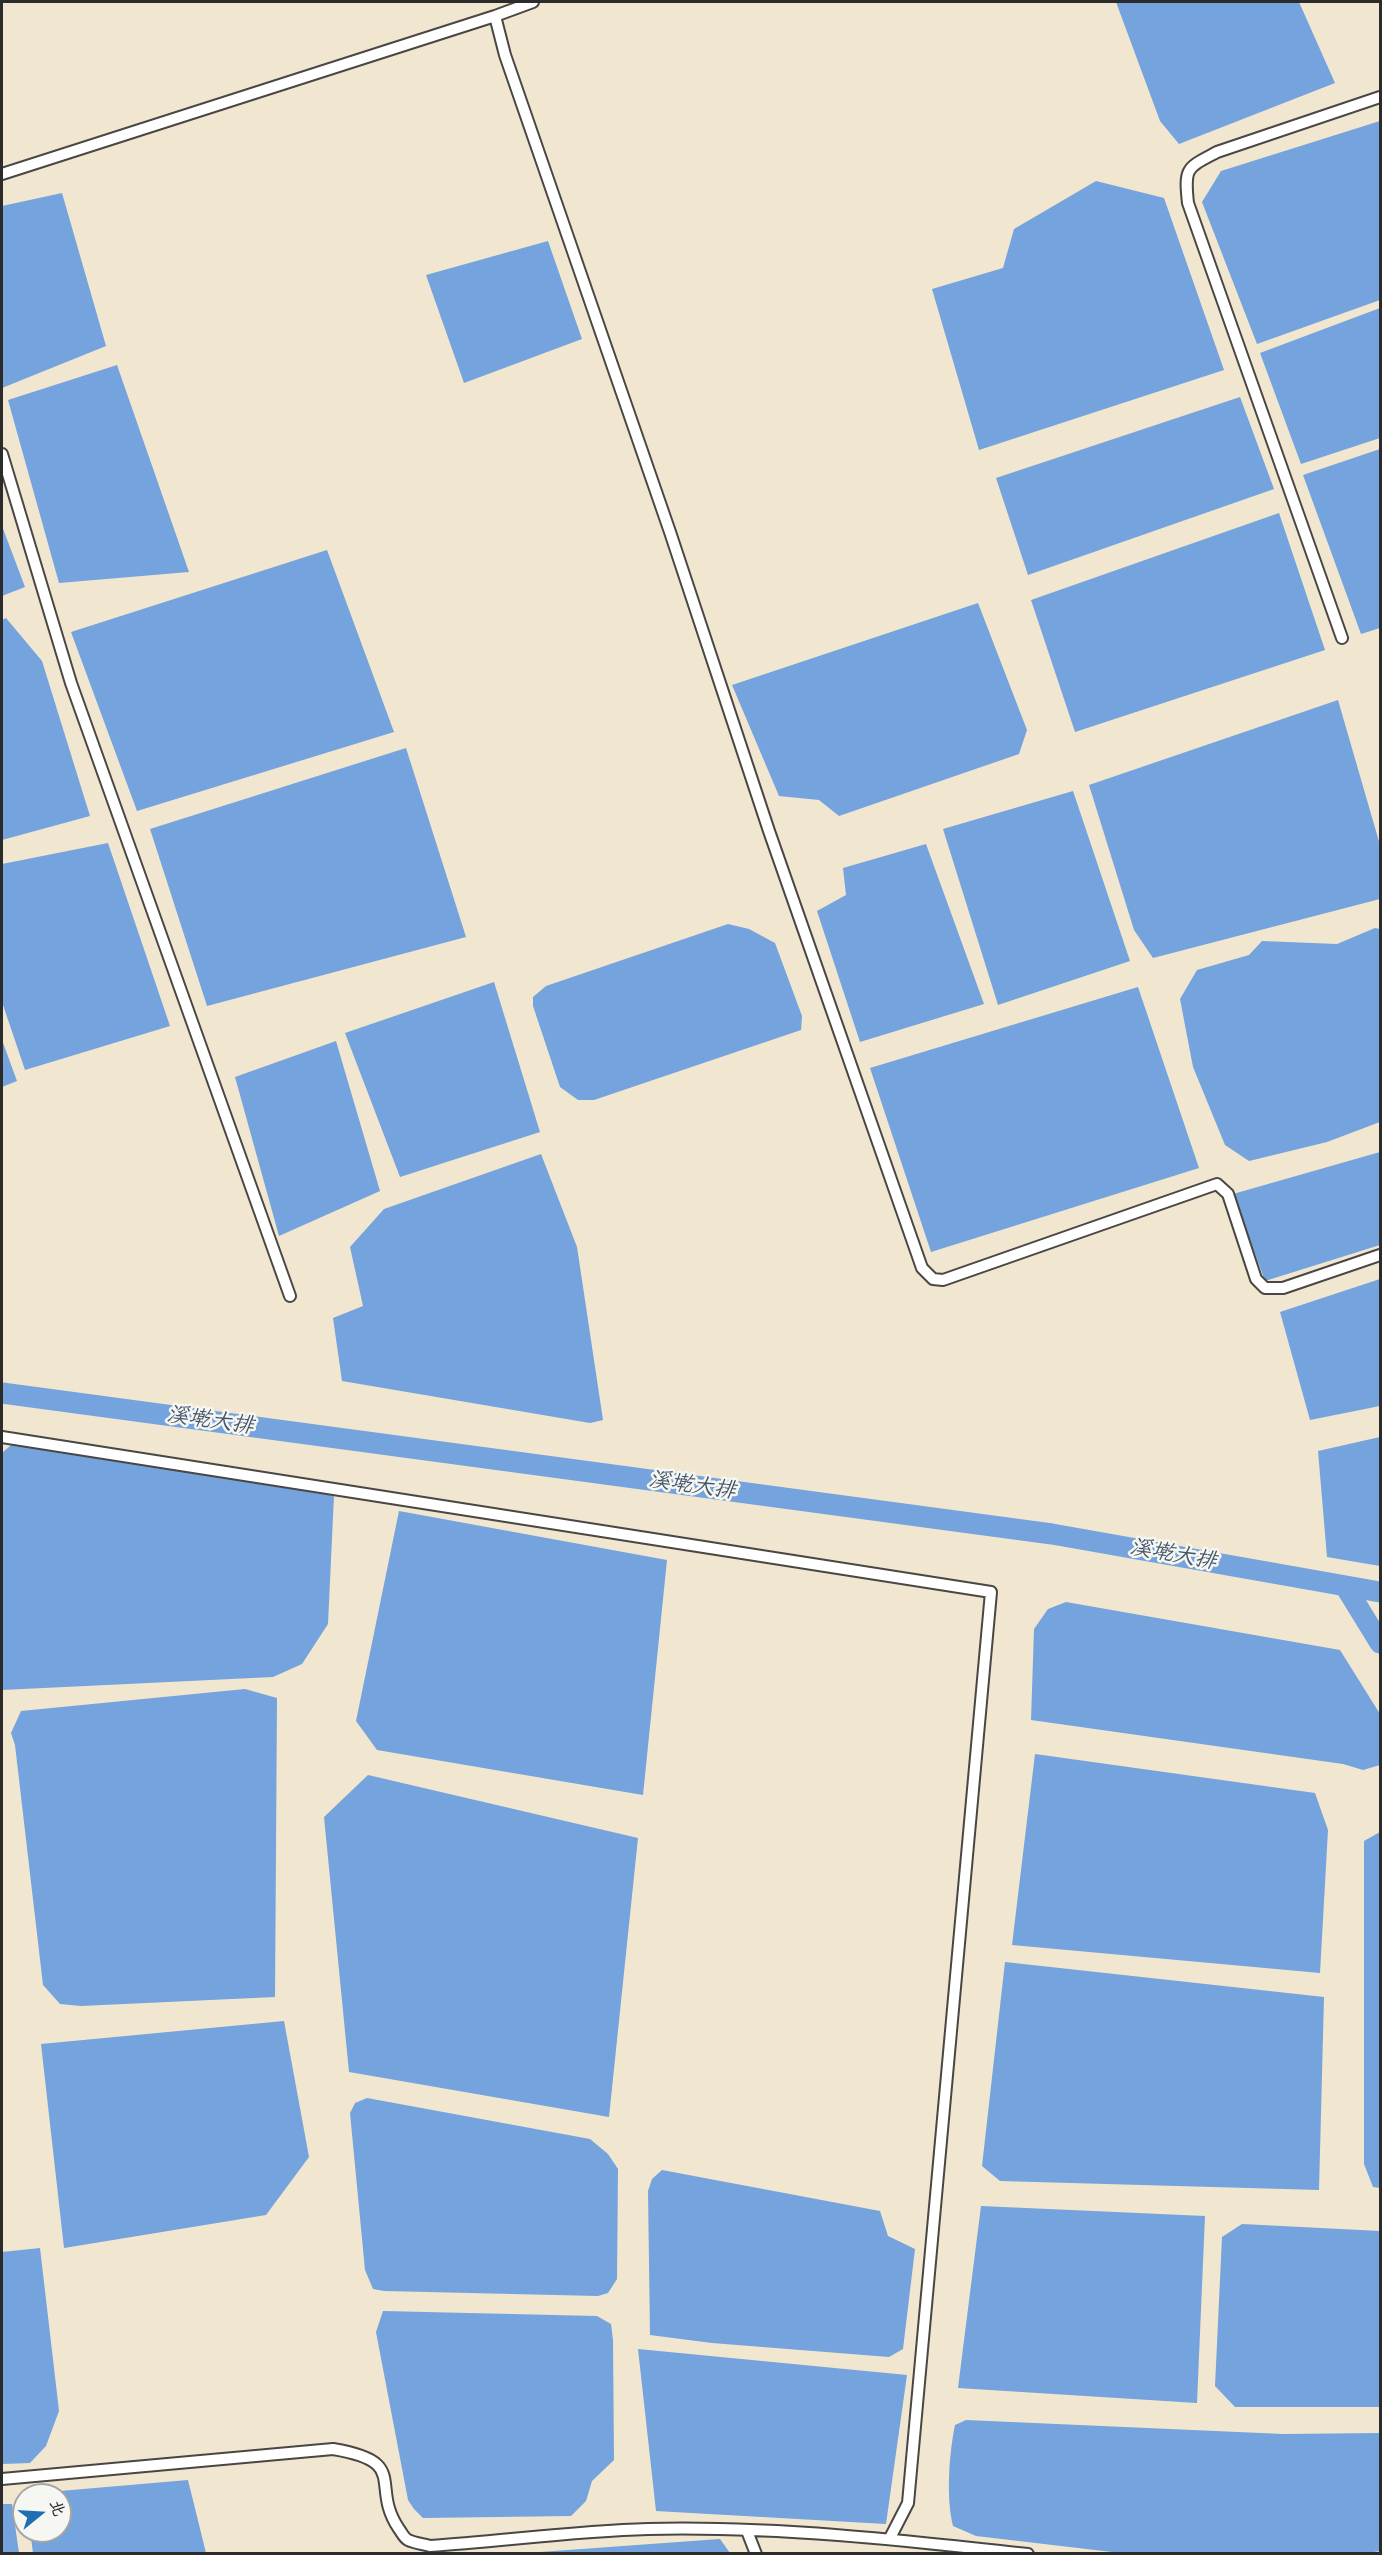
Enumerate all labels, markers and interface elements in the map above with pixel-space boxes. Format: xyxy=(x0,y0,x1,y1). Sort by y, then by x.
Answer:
water label: 溪墘大排 xyxy=(165,1402,255,1440)
water label: 溪墘大排 xyxy=(647,1467,737,1505)
water label: 溪墘大排 xyxy=(1127,1534,1219,1576)
north arrow xyxy=(12,2483,72,2543)
text: 北 xyxy=(41,2496,74,2520)

